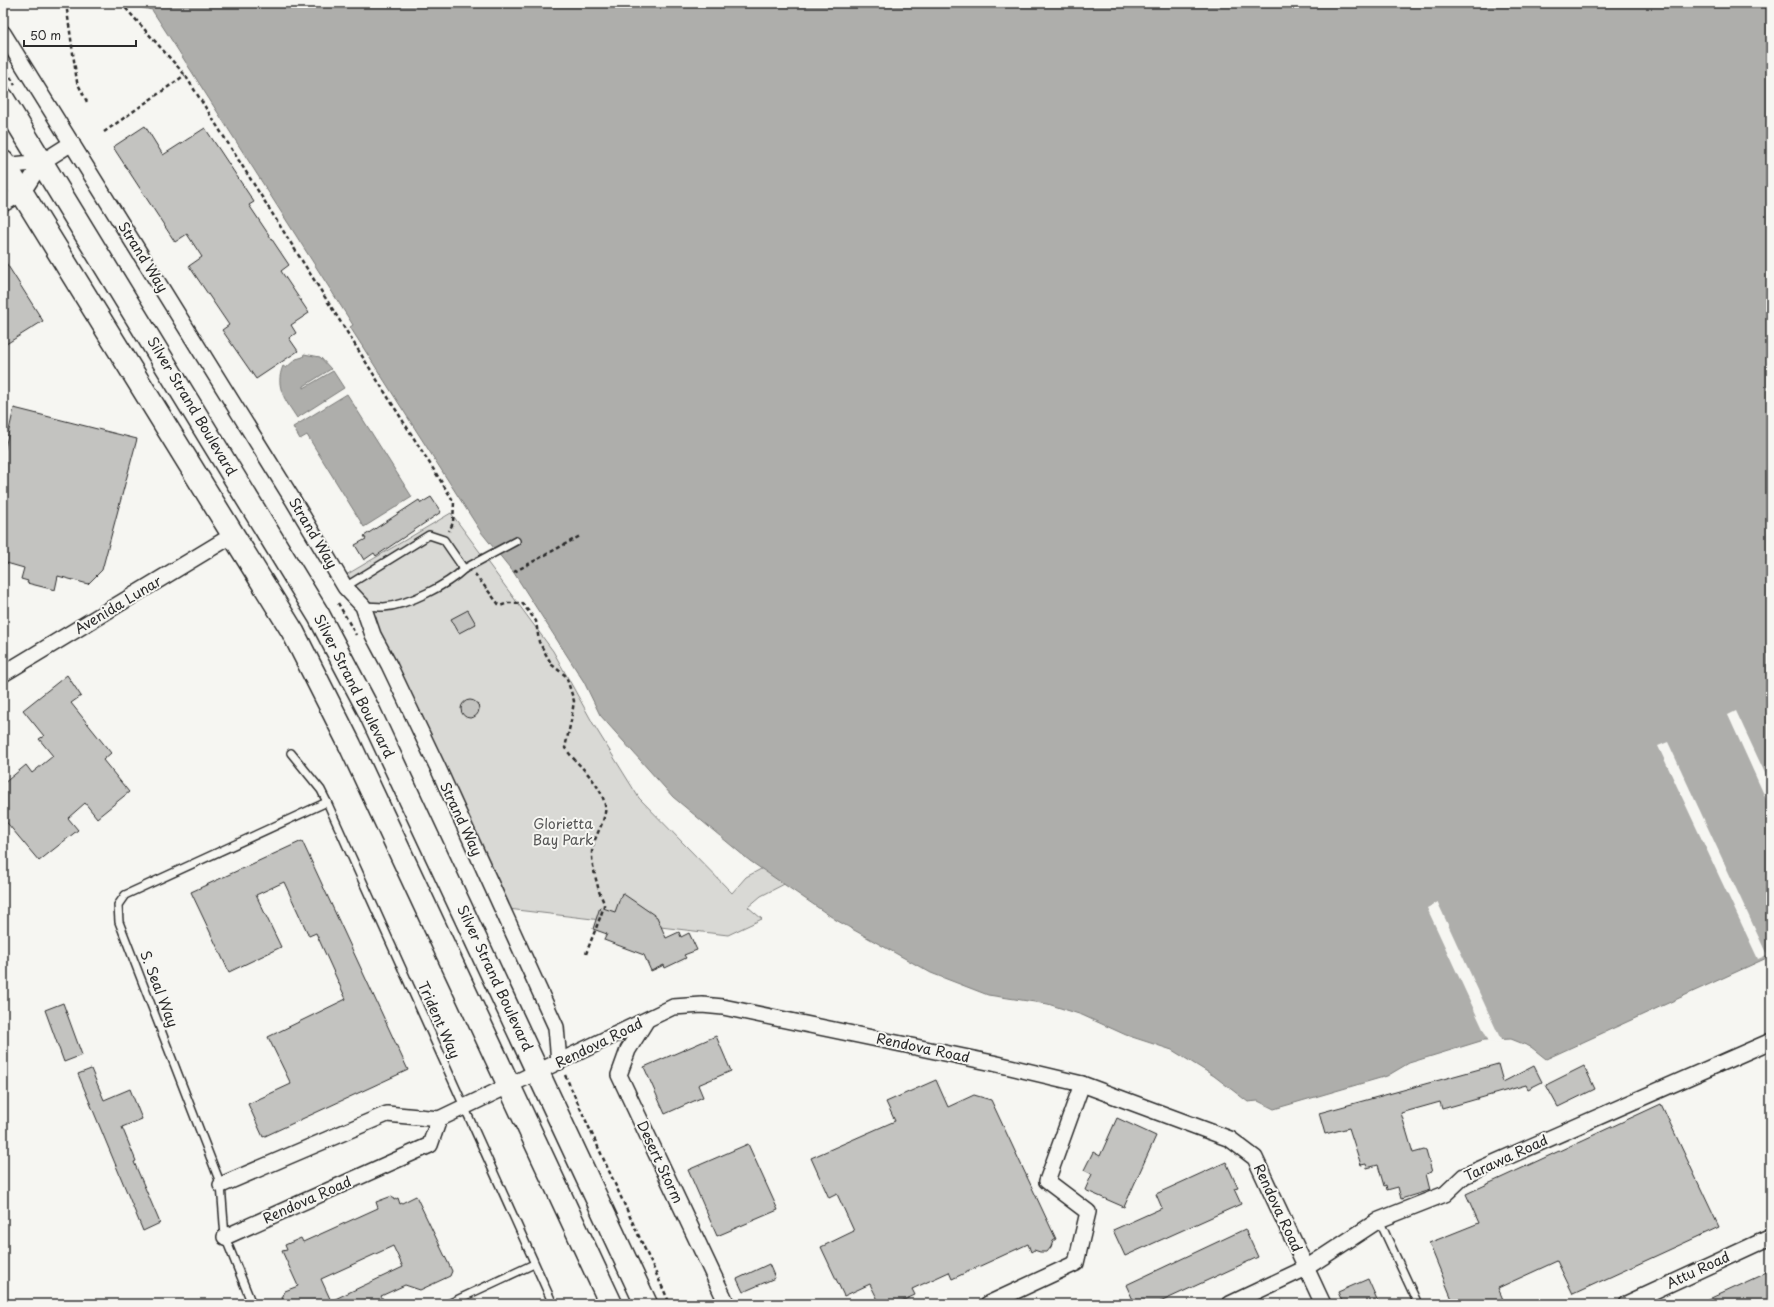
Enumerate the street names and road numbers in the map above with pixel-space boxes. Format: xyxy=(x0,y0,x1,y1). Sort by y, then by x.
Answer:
street label: Strand Way xyxy=(113,217,173,296)
street label: Silver Strand Boulevard xyxy=(142,332,243,480)
street label: Strand Way xyxy=(284,493,343,572)
street label: Avenida Lunar xyxy=(70,570,166,639)
street label: Silver Strand Boulevard xyxy=(309,610,400,762)
street label: Strand Way xyxy=(435,778,488,859)
street label: Silver Strand Boulevard xyxy=(452,901,539,1055)
street label: S. Seal Way xyxy=(135,947,184,1030)
street label: Trident Way xyxy=(413,978,466,1062)
street label: Rendova Road xyxy=(551,1012,646,1073)
street label: Rendova Road xyxy=(874,1027,972,1068)
street label: Desert Storm xyxy=(632,1117,689,1207)
street label: Tarawa Road xyxy=(1460,1129,1551,1186)
street label: Rendova Road xyxy=(1249,1160,1308,1255)
street label: Rendova Road xyxy=(259,1171,354,1228)
street label: Attu Road xyxy=(1663,1246,1733,1293)

